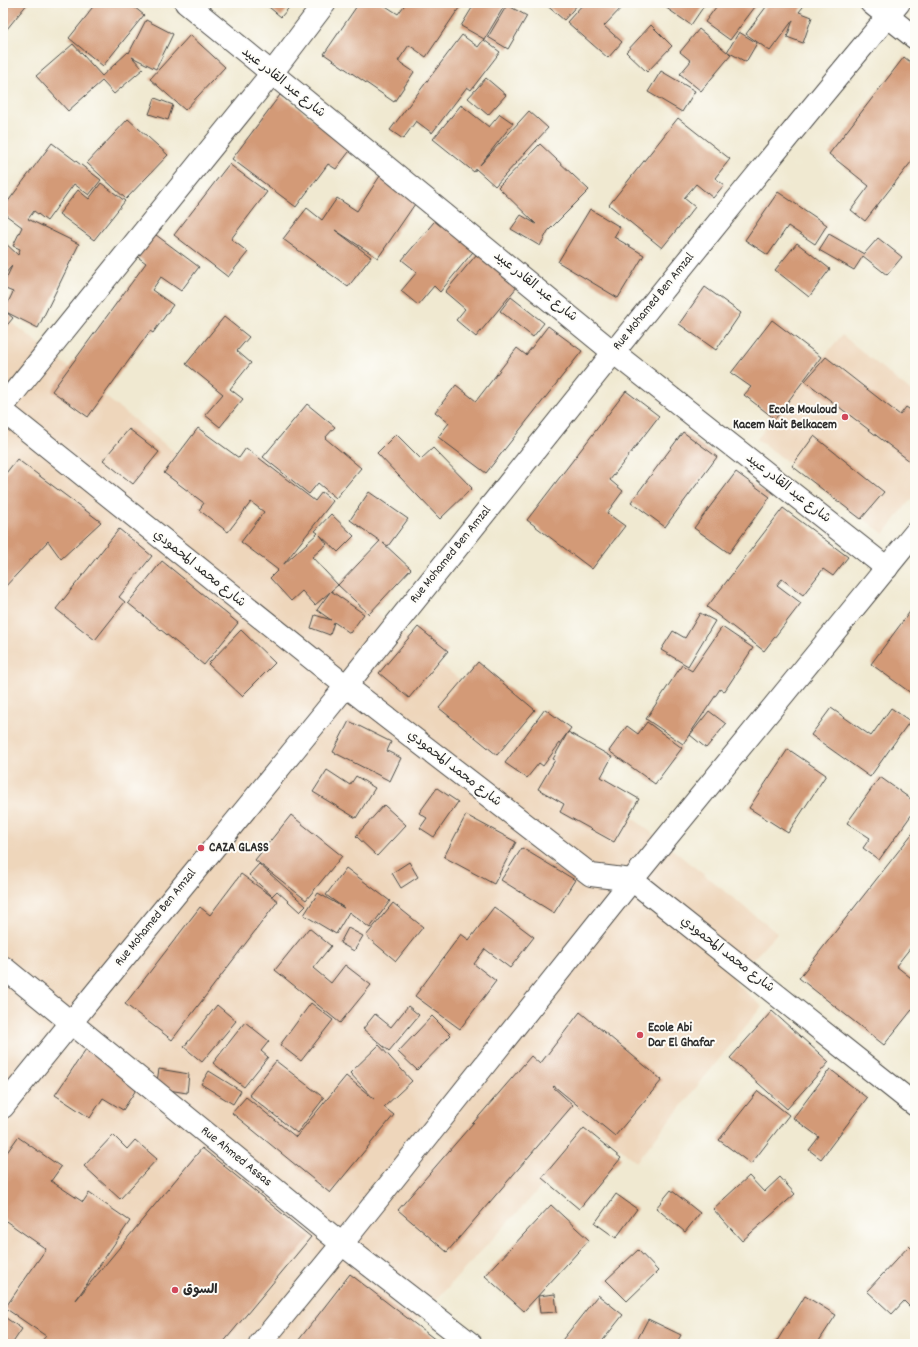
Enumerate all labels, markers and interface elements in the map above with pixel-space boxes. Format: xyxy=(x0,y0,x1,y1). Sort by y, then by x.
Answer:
street label: شارع عبد القادر عبيد xyxy=(237,43,329,123)
street label: شارع عبد القادر عبيد xyxy=(489,247,581,327)
street label: Rue Mohamed Ben Amzal xyxy=(609,249,699,355)
place label: Ecole Mouloud Kacem Nait Belkacem xyxy=(733,401,837,435)
marker: Ecole Mouloud Kacem Nait Belkacem xyxy=(840,412,850,422)
street label: شارع عبد القادر عبيد xyxy=(741,450,835,528)
street label: Rue Mohamed Ben Amzal xyxy=(406,502,496,608)
street label: شارع محمد المحمودي xyxy=(149,526,249,612)
street label: شارع محمد المحمودي xyxy=(403,726,505,812)
place label: CAZA GLASS xyxy=(209,839,269,858)
marker: CAZA GLASS xyxy=(196,843,206,853)
street label: Rue Mohamed Ben Amzal xyxy=(111,865,201,971)
street label: شارع محمد المحمودي xyxy=(676,912,778,998)
place label: Ecole Abi Dar El Ghafar xyxy=(648,1019,716,1053)
marker: Ecole Abi Dar El Ghafar xyxy=(635,1030,645,1040)
street label: Rue Ahmed Assas xyxy=(196,1122,276,1192)
place label: السوق xyxy=(183,1281,218,1300)
marker: السوق xyxy=(170,1285,180,1295)

